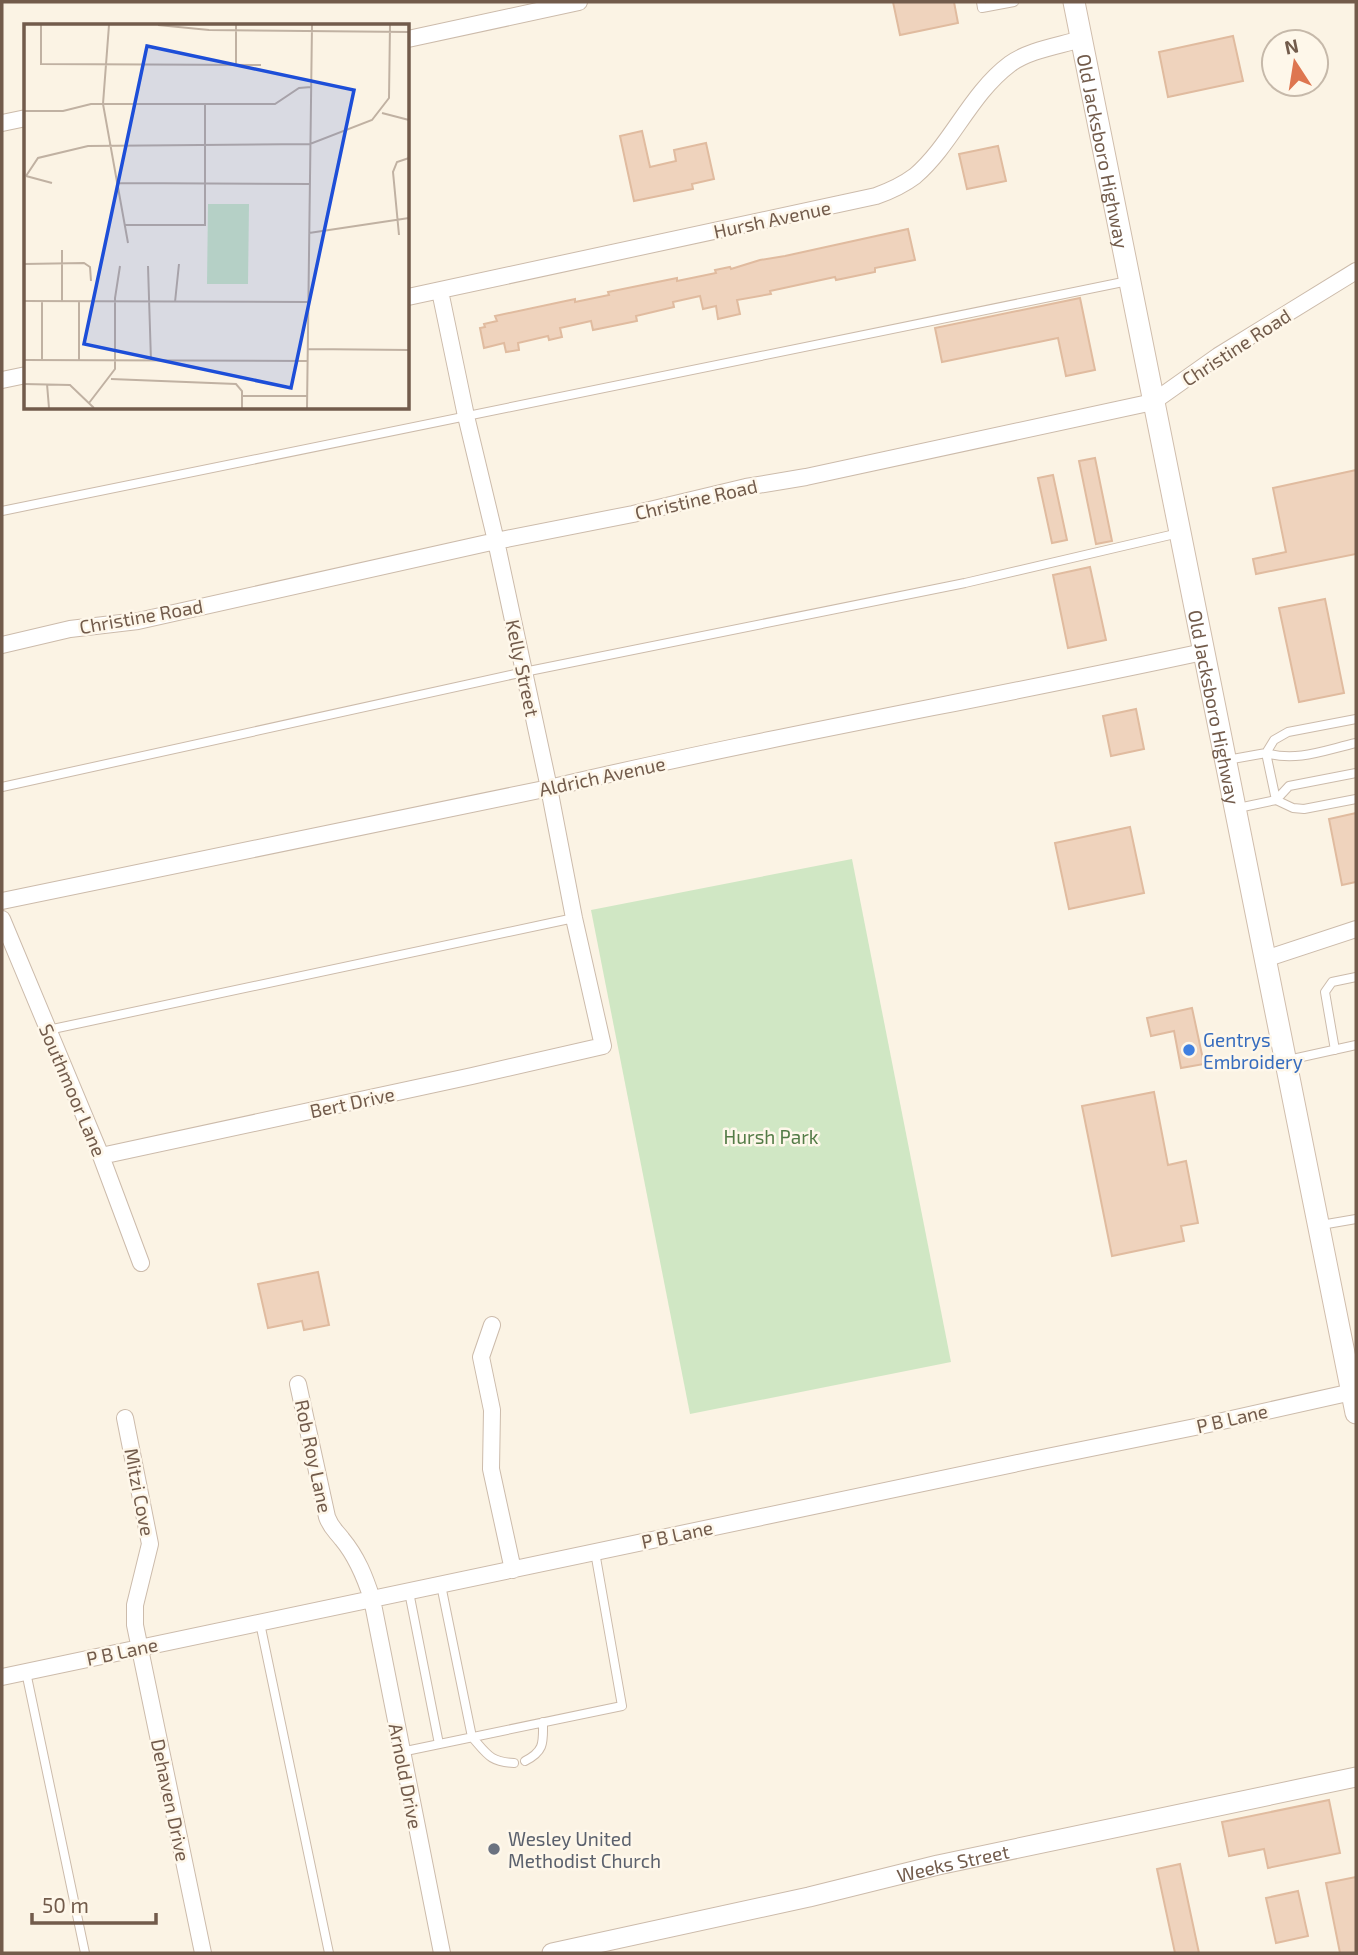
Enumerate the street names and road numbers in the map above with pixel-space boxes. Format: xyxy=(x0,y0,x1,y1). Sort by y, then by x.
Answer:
street label: Old Jacksboro Highway xyxy=(1073,52,1134,250)
street label: Hursh Avenue xyxy=(711,195,833,243)
street label: Christine Road xyxy=(1177,303,1295,391)
street label: Christine Road xyxy=(632,474,760,524)
street label: Christine Road xyxy=(77,594,205,638)
street label: Old Jacksboro Highway xyxy=(1184,608,1246,806)
street label: Kelly Street xyxy=(501,617,545,719)
street label: Aldrich Avenue xyxy=(537,751,667,801)
street label: Southmoor Lane xyxy=(35,1020,111,1160)
street label: Bert Drive xyxy=(307,1082,397,1122)
street label: Rob Roy Lane xyxy=(291,1397,337,1515)
street label: P B Lane xyxy=(1194,1399,1270,1437)
street label: Mitzi Cove xyxy=(120,1446,160,1538)
street label: P B Lane xyxy=(639,1515,715,1553)
street label: P B Lane xyxy=(84,1632,160,1670)
street label: Arnold Drive xyxy=(384,1721,428,1831)
street label: Dehaven Drive xyxy=(147,1737,195,1863)
street label: Weeks Street xyxy=(894,1839,1011,1886)

